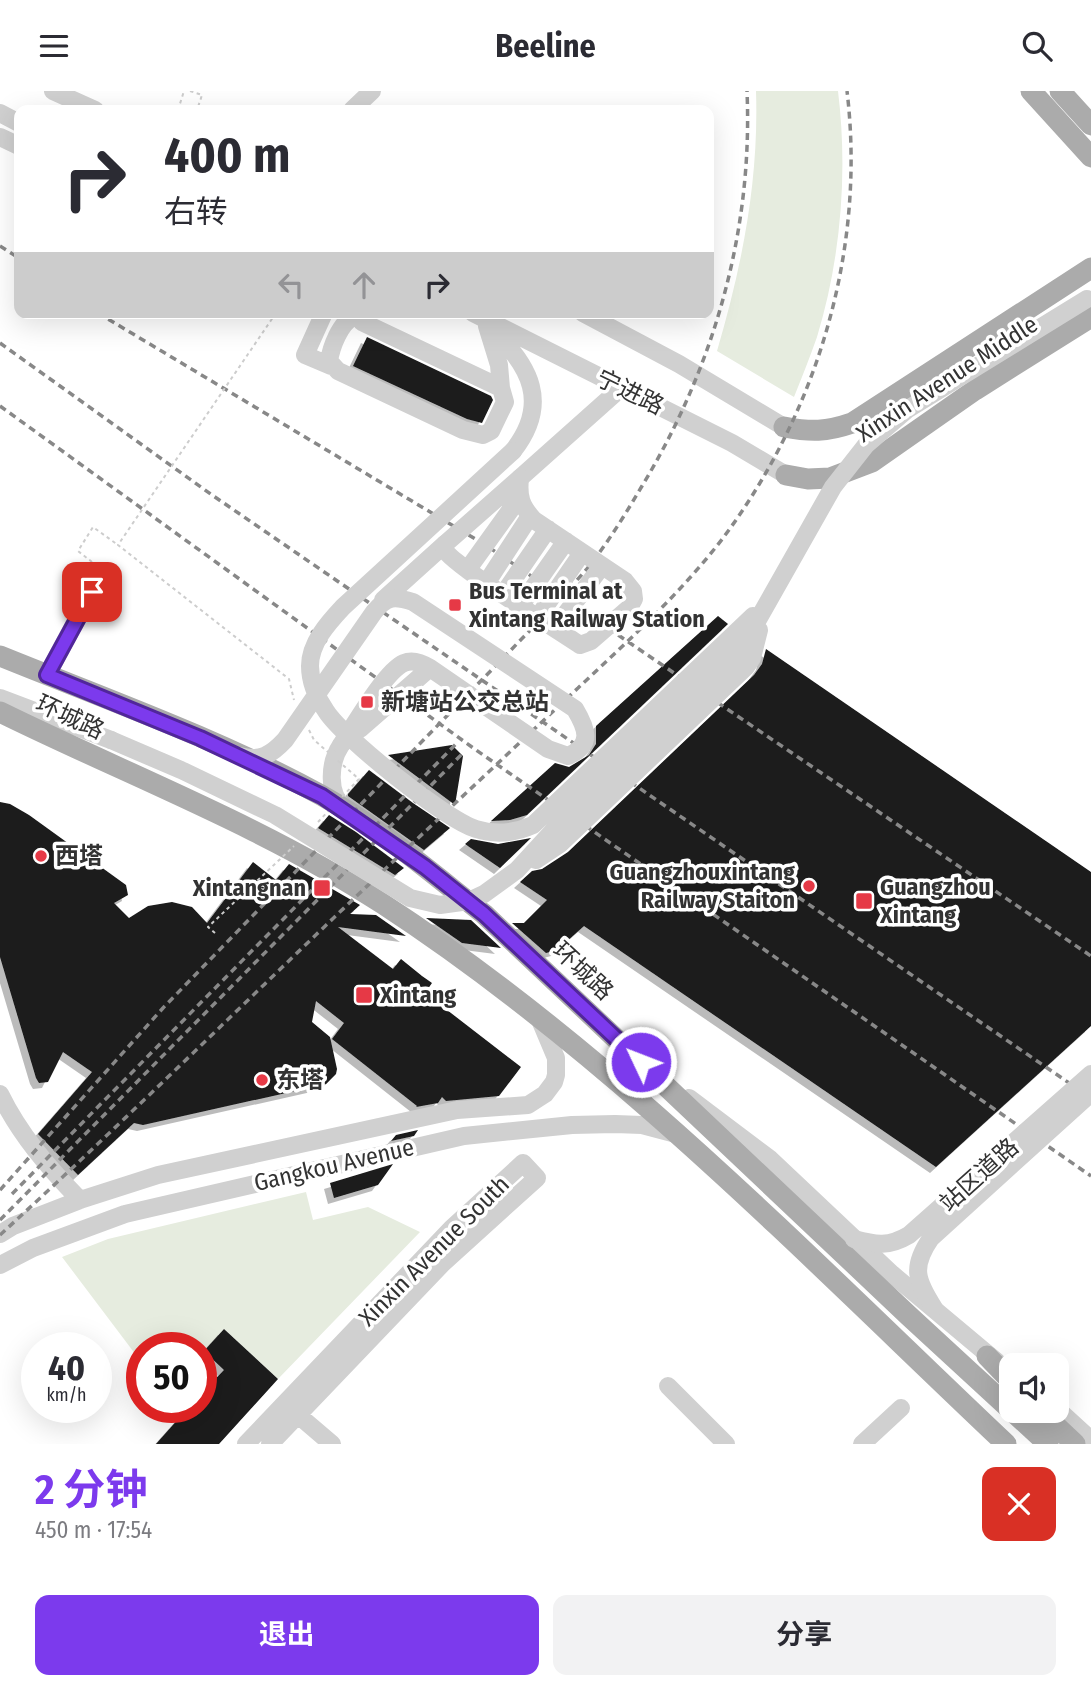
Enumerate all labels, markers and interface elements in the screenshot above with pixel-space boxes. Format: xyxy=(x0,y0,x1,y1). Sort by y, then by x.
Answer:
icon: menu xyxy=(35,27,73,65)
text: Beeline xyxy=(495,27,596,65)
icon: search xyxy=(1018,27,1056,65)
text: 400 m xyxy=(164,126,290,185)
icon: right xyxy=(49,133,140,224)
text: 右转 xyxy=(164,193,228,231)
icon: left xyxy=(272,266,310,304)
icon: ahead xyxy=(345,266,383,304)
icon: right xyxy=(418,266,456,304)
street label: Xinxin Avenue Middle xyxy=(851,310,1043,448)
street label: 宁进路 xyxy=(592,364,668,420)
pin xyxy=(62,562,122,622)
icon: arrive xyxy=(73,573,111,611)
place label: Bus Terminal at Xintang Railway Station xyxy=(468,577,705,633)
marker: Bus Terminal at Xintang Railway Station xyxy=(447,597,463,613)
place label: 新塘站公交总站 xyxy=(381,688,549,716)
street label: 环城路 xyxy=(31,689,109,745)
marker: 新塘站公交总站 xyxy=(359,694,375,710)
place label: 西塔 xyxy=(55,842,103,870)
marker: 西塔 xyxy=(33,848,49,864)
place label: Guangzhouxintang Railway Staiton xyxy=(610,858,795,914)
place label: Guangzhou Xintang xyxy=(879,873,991,929)
place label: Xintangnan xyxy=(192,874,306,902)
marker: Xintangnan xyxy=(312,878,332,898)
marker: Guangzhouxintang Railway Staiton xyxy=(801,878,817,894)
marker: Guangzhou Xintang xyxy=(854,891,874,911)
street label: 环城路 xyxy=(547,936,619,1006)
place label: Xintang xyxy=(379,981,456,1009)
marker: Xintang xyxy=(354,985,374,1005)
position arrow xyxy=(604,1025,678,1099)
place label: 东塔 xyxy=(276,1066,324,1094)
marker: 东塔 xyxy=(254,1072,270,1088)
street label: 站区道路 xyxy=(934,1132,1024,1218)
street label: Gangkou Avenue xyxy=(251,1133,417,1197)
street label: Xinxin Avenue South xyxy=(353,1170,515,1332)
speed limit sign: 50 xyxy=(126,1332,217,1423)
text: 40 xyxy=(48,1347,85,1389)
map controls xyxy=(999,1353,1069,1423)
button: sound xyxy=(999,1353,1069,1423)
text: km/h xyxy=(46,1384,87,1406)
text: 2 分钟 xyxy=(35,1465,147,1515)
button: close xyxy=(982,1467,1056,1541)
text: 450 m · 17:54 xyxy=(35,1516,152,1544)
button: 退出 xyxy=(35,1595,539,1675)
button: 分享 xyxy=(553,1595,1056,1675)

